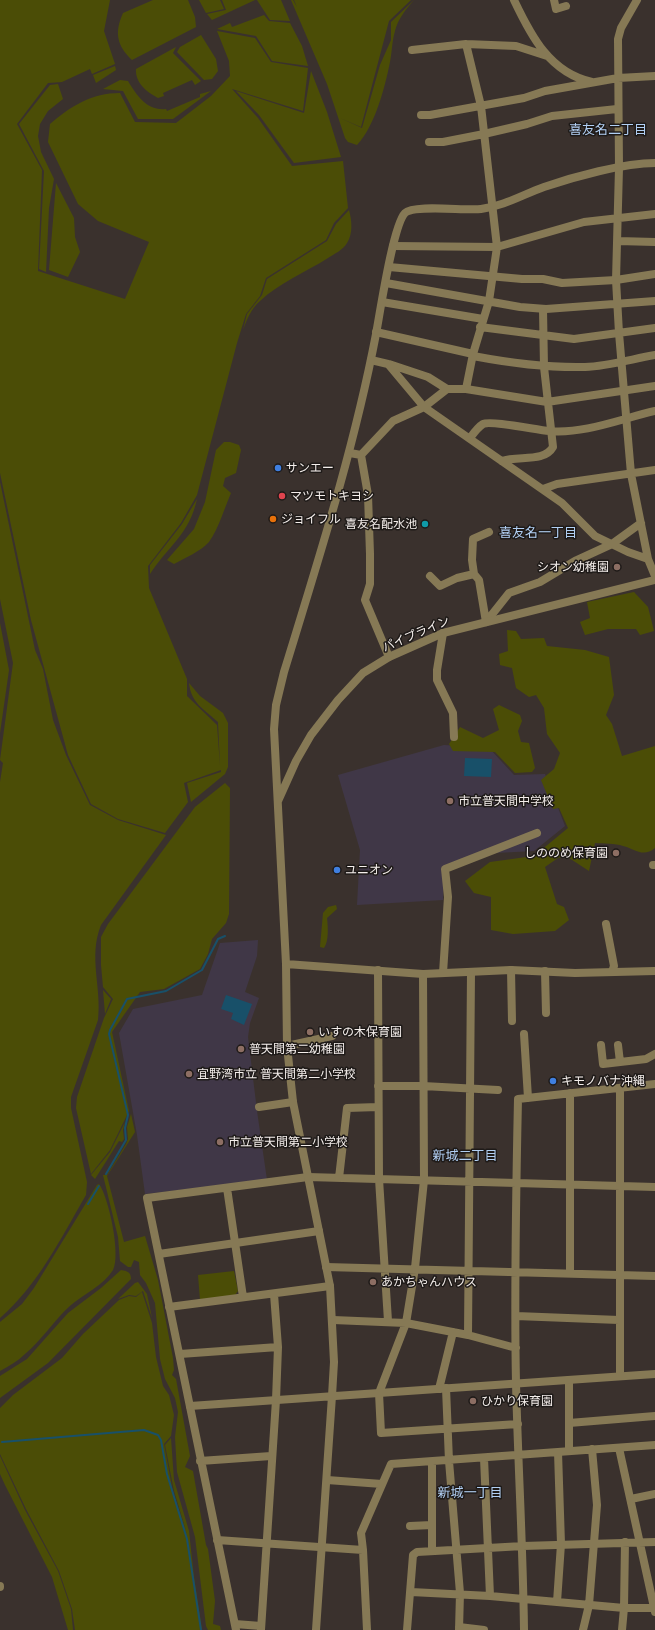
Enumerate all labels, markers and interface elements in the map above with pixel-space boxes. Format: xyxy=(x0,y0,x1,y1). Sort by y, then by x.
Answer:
district label: 喜友名二丁目 xyxy=(569,122,647,138)
place label: サンエー xyxy=(286,461,334,475)
marker: サンエー xyxy=(273,463,283,473)
place label: マツモトキヨシ xyxy=(290,489,374,503)
marker: マツモトキヨシ xyxy=(277,491,287,501)
place label: ジョイフル xyxy=(281,512,341,526)
marker: ジョイフル xyxy=(268,514,278,524)
place label: 喜友名配水池 xyxy=(345,517,417,531)
marker: 喜友名配水池 xyxy=(420,519,430,529)
district label: 喜友名一丁目 xyxy=(499,525,577,541)
place label: シオン幼稚園 xyxy=(537,560,609,574)
marker: シオン幼稚園 xyxy=(612,562,622,572)
street label: パイプライン xyxy=(380,613,452,655)
place label: 市立普天間中学校 xyxy=(458,794,554,808)
marker: 市立普天間中学校 xyxy=(445,796,455,806)
place label: しののめ保育園 xyxy=(524,846,608,860)
marker: しののめ保育園 xyxy=(611,848,621,858)
place label: ユニオン xyxy=(345,863,393,877)
marker: ユニオン xyxy=(332,865,342,875)
place label: いすの木保育園 xyxy=(318,1025,402,1039)
marker: いすの木保育園 xyxy=(305,1027,315,1037)
place label: 普天間第二幼稚園 xyxy=(249,1042,345,1056)
marker: 普天間第二幼稚園 xyxy=(236,1044,246,1054)
place label: 宜野湾市立 普天間第二小学校 xyxy=(197,1067,356,1081)
marker: 宜野湾市立 普天間第二小学校 xyxy=(184,1069,194,1079)
place label: キモノバナ沖縄 xyxy=(561,1074,645,1088)
marker: キモノバナ沖縄 xyxy=(548,1076,558,1086)
place label: 市立普天間第二小学校 xyxy=(228,1135,348,1149)
marker: 市立普天間第二小学校 xyxy=(215,1137,225,1147)
district label: 新城二丁目 xyxy=(433,1148,497,1164)
place label: あかちゃんハウス xyxy=(381,1275,477,1289)
marker: あかちゃんハウス xyxy=(368,1277,378,1287)
place label: ひかり保育園 xyxy=(481,1394,553,1408)
marker: ひかり保育園 xyxy=(468,1396,478,1406)
district label: 新城一丁目 xyxy=(438,1485,502,1501)

